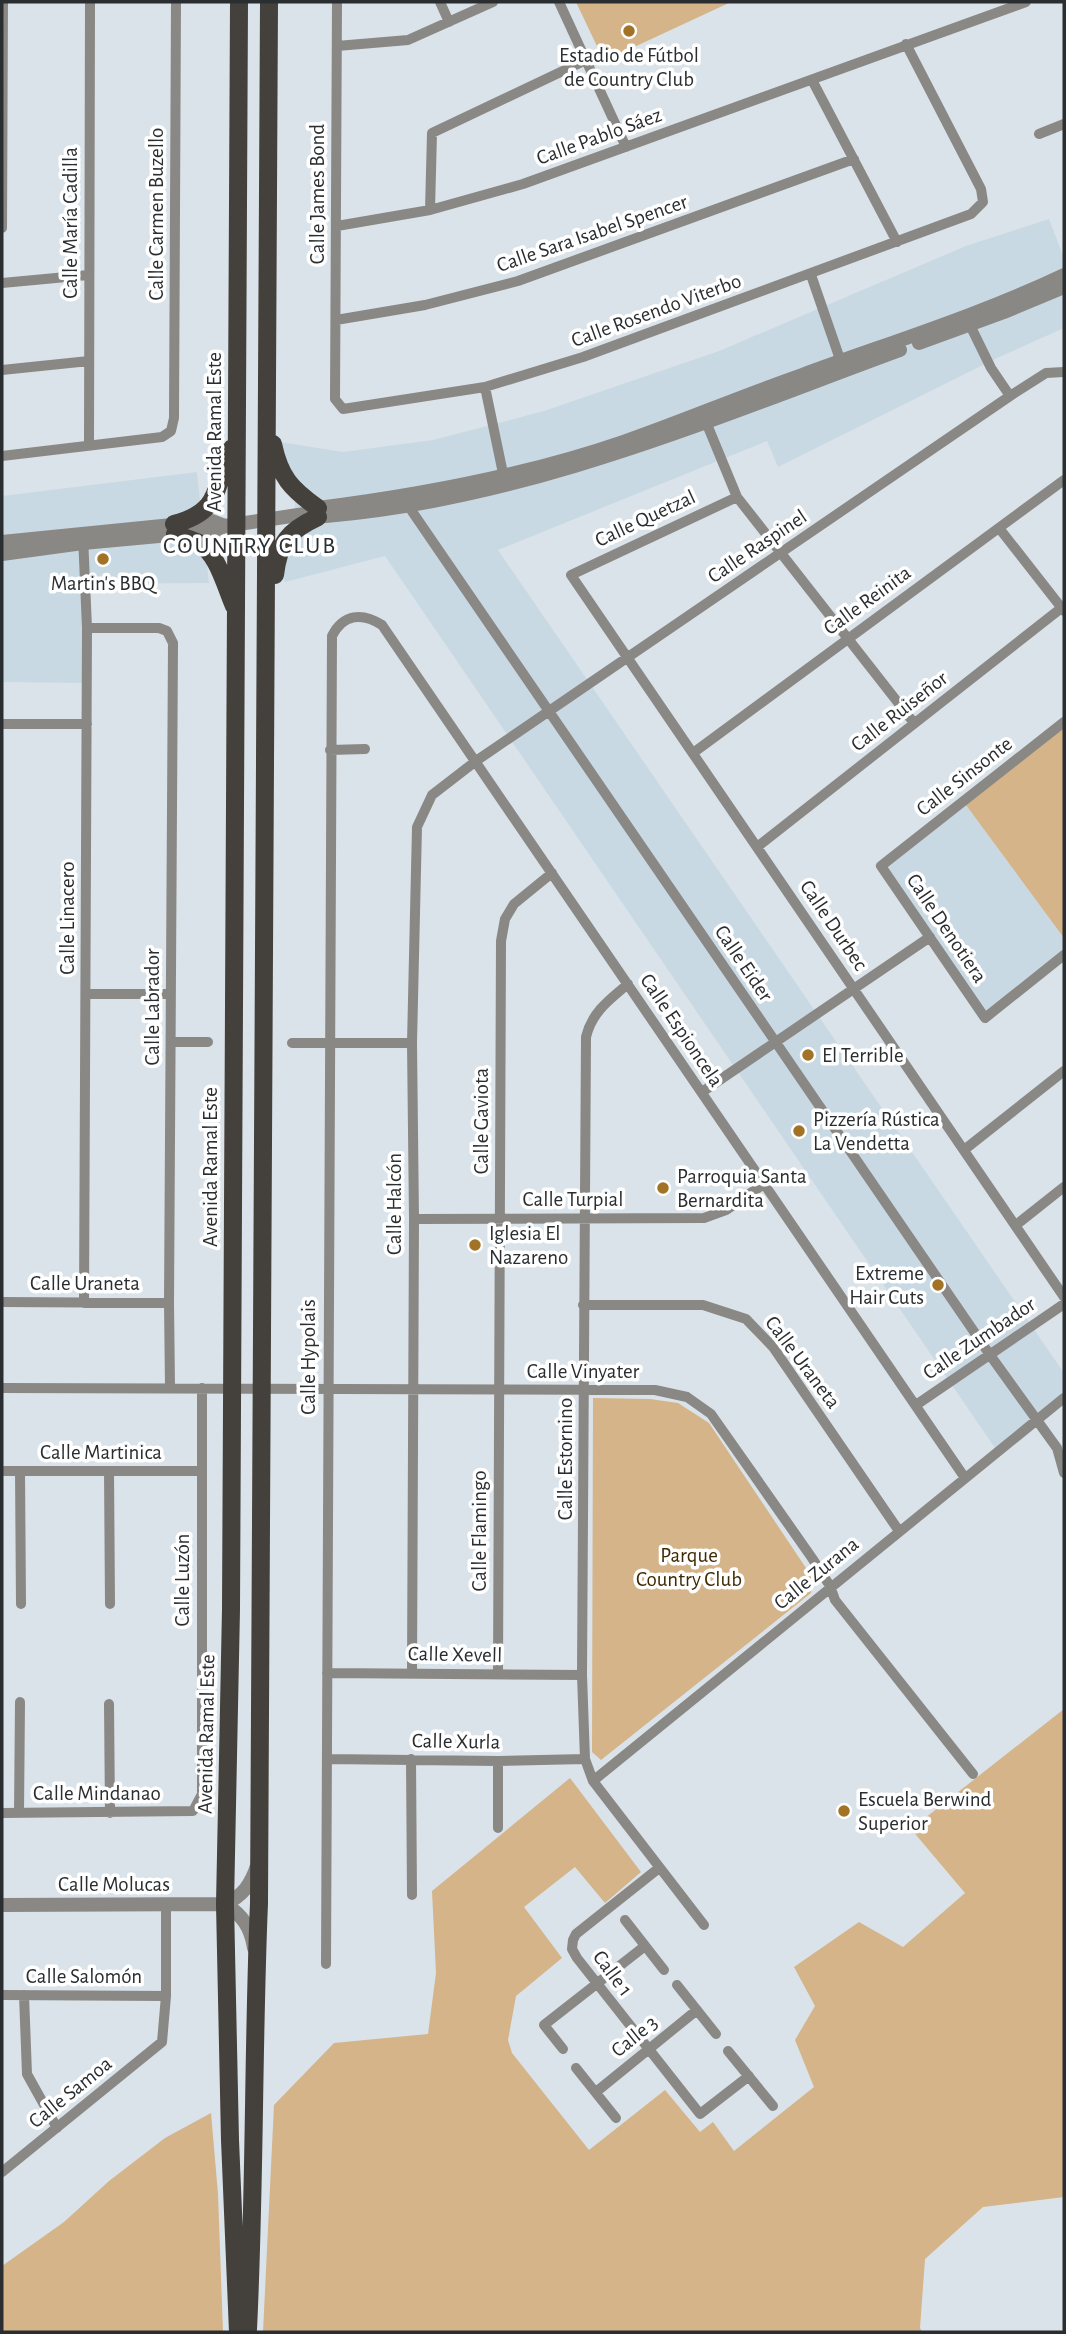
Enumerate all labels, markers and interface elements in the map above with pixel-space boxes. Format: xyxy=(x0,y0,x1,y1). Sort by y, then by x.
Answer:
marker: Estadio de Fútbol de Country Club xyxy=(621,23,637,39)
place label: Estadio de Fútbol de Country Club xyxy=(559,45,699,90)
street label: Calle Pablo Sáez xyxy=(534,104,665,169)
street label: Calle James Bond xyxy=(307,124,328,264)
street label: Calle Carmen Buzello xyxy=(146,128,167,300)
street label: Calle María Cadilla xyxy=(60,147,81,299)
street label: Calle Sara Isabel Spencer xyxy=(494,191,690,276)
street label: Calle Rosendo Viterbo xyxy=(568,270,744,351)
street label: Avenida Ramal Este xyxy=(204,352,225,512)
street label: Calle Quetzal xyxy=(592,486,699,551)
street label: Calle Raspinel xyxy=(704,506,811,587)
district label: COUNTRY CLUB xyxy=(163,534,337,558)
marker: Martin's BBQ xyxy=(95,551,111,567)
street label: Calle Reinita xyxy=(820,562,915,639)
place label: Martin's BBQ xyxy=(51,573,158,594)
street label: Calle Ruiseñor xyxy=(847,667,952,755)
street label: Calle Sinsonte xyxy=(913,733,1016,820)
street label: Calle Linacero xyxy=(57,861,78,975)
street label: Calle Denotiera xyxy=(903,870,991,987)
street label: Calle Durbec xyxy=(796,876,871,974)
street label: Calle Eider xyxy=(711,921,777,1005)
street label: Calle Labrador xyxy=(142,948,163,1066)
street label: Calle Espioncela xyxy=(636,970,727,1091)
place label: El Terrible xyxy=(822,1045,904,1066)
marker: El Terrible xyxy=(800,1047,816,1063)
street label: Calle Gaviota xyxy=(471,1067,492,1174)
street label: Avenida Ramal Este xyxy=(200,1087,221,1247)
place label: Pizzería Rústica La Vendetta xyxy=(813,1109,940,1154)
marker: Pizzería Rústica La Vendetta xyxy=(791,1123,807,1139)
street label: Calle Halcón xyxy=(384,1153,405,1255)
place label: Parroquia Santa Bernardita xyxy=(677,1166,807,1211)
marker: Parroquia Santa Bernardita xyxy=(655,1180,671,1196)
street label: Calle Turpial xyxy=(523,1189,623,1210)
place label: Iglesia El Nazareno xyxy=(489,1223,568,1268)
marker: Iglesia El Nazareno xyxy=(467,1237,483,1253)
place label: Extreme Hair Cuts xyxy=(849,1263,924,1308)
street label: Calle Uraneta xyxy=(30,1273,140,1294)
marker: Extreme Hair Cuts xyxy=(930,1277,946,1293)
street label: Calle Zumbador xyxy=(919,1293,1039,1384)
street label: Calle Hypolais xyxy=(298,1299,319,1415)
street label: Calle Uraneta xyxy=(761,1312,844,1413)
street label: Calle Vinyater xyxy=(527,1361,640,1382)
street label: Calle Estornino xyxy=(555,1398,576,1520)
street label: Calle Martinica xyxy=(40,1442,162,1463)
street label: Calle Flamingo xyxy=(469,1470,490,1592)
street label: Calle Zurana xyxy=(770,1533,863,1614)
street label: Calle Luzón xyxy=(172,1534,193,1626)
park label: Parque Country Club xyxy=(636,1545,742,1590)
street label: Calle Xevell xyxy=(408,1643,502,1666)
street label: Avenida Ramal Este xyxy=(195,1654,218,1814)
street label: Calle Xurla xyxy=(412,1730,501,1753)
street label: Calle Mindanao xyxy=(33,1783,161,1804)
place label: Escuela Berwind Superior xyxy=(858,1789,992,1834)
marker: Escuela Berwind Superior xyxy=(836,1803,852,1819)
street label: Calle Molucas xyxy=(58,1874,170,1895)
street label: Calle 1 xyxy=(589,1946,636,2000)
street label: Calle Salomón xyxy=(26,1966,142,1987)
street label: Calle 3 xyxy=(607,2012,661,2061)
street label: Calle Samoa xyxy=(25,2053,116,2132)

